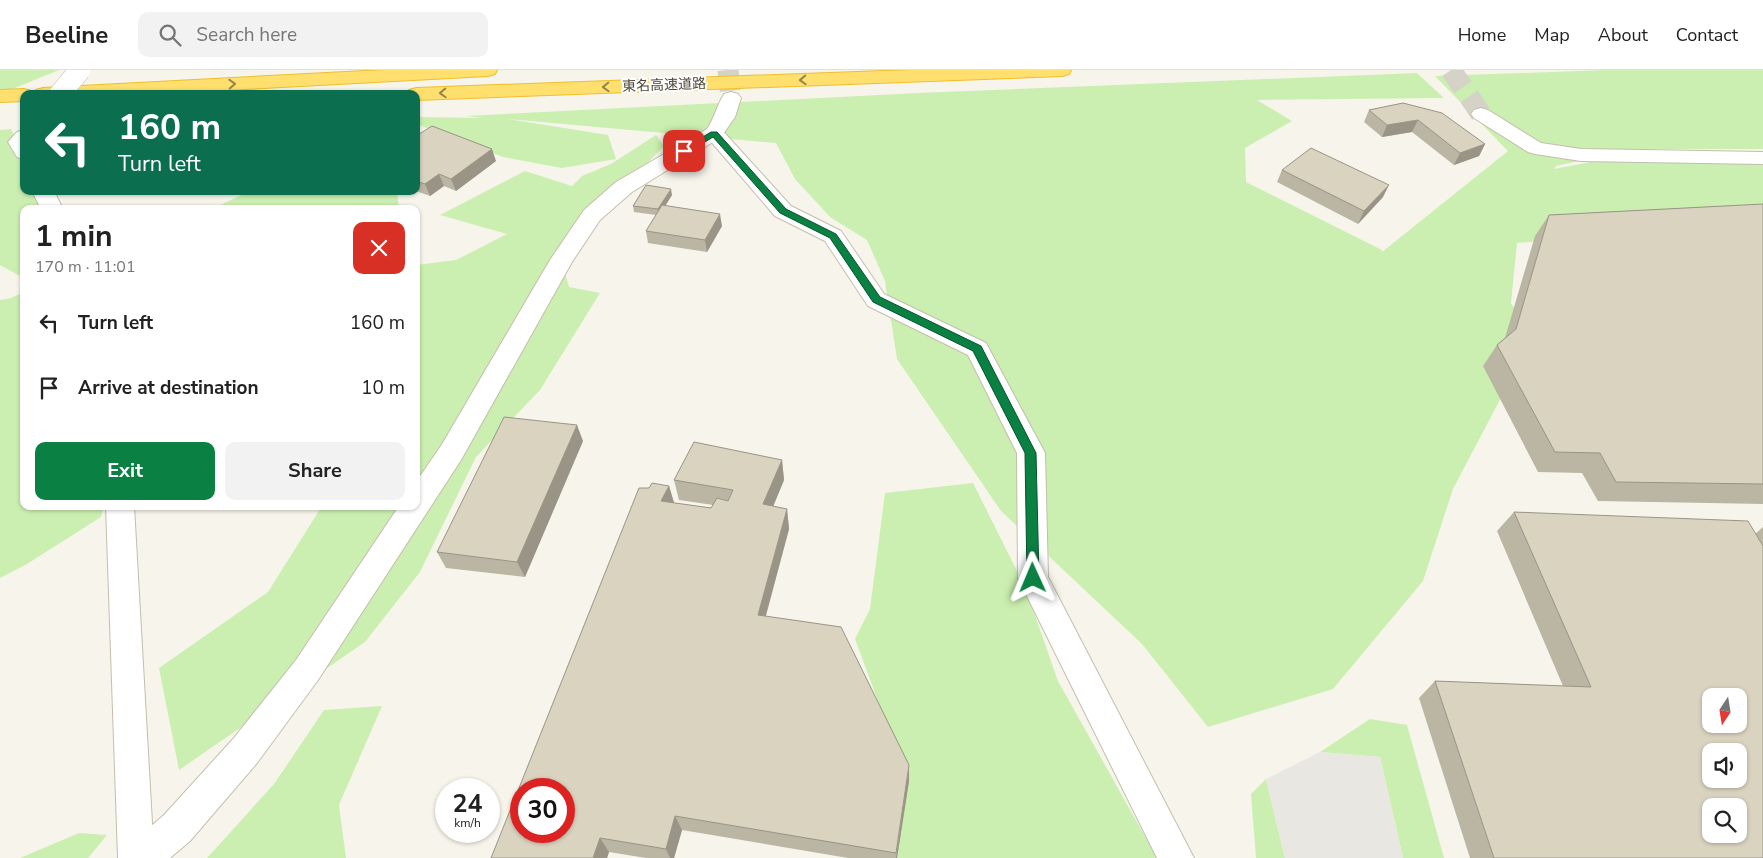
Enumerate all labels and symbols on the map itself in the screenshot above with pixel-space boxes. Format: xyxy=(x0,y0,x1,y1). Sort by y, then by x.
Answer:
street label: 東名高速道路 xyxy=(622,74,706,96)
one-way arrow xyxy=(799,74,807,85)
one-way arrow xyxy=(228,78,236,89)
one-way arrow xyxy=(601,82,609,92)
one-way arrow xyxy=(439,88,447,98)
pin xyxy=(663,130,705,172)
position arrow xyxy=(1006,551,1058,603)
north arrow xyxy=(1702,688,1748,732)
speed limit sign: 30 xyxy=(510,778,575,843)

